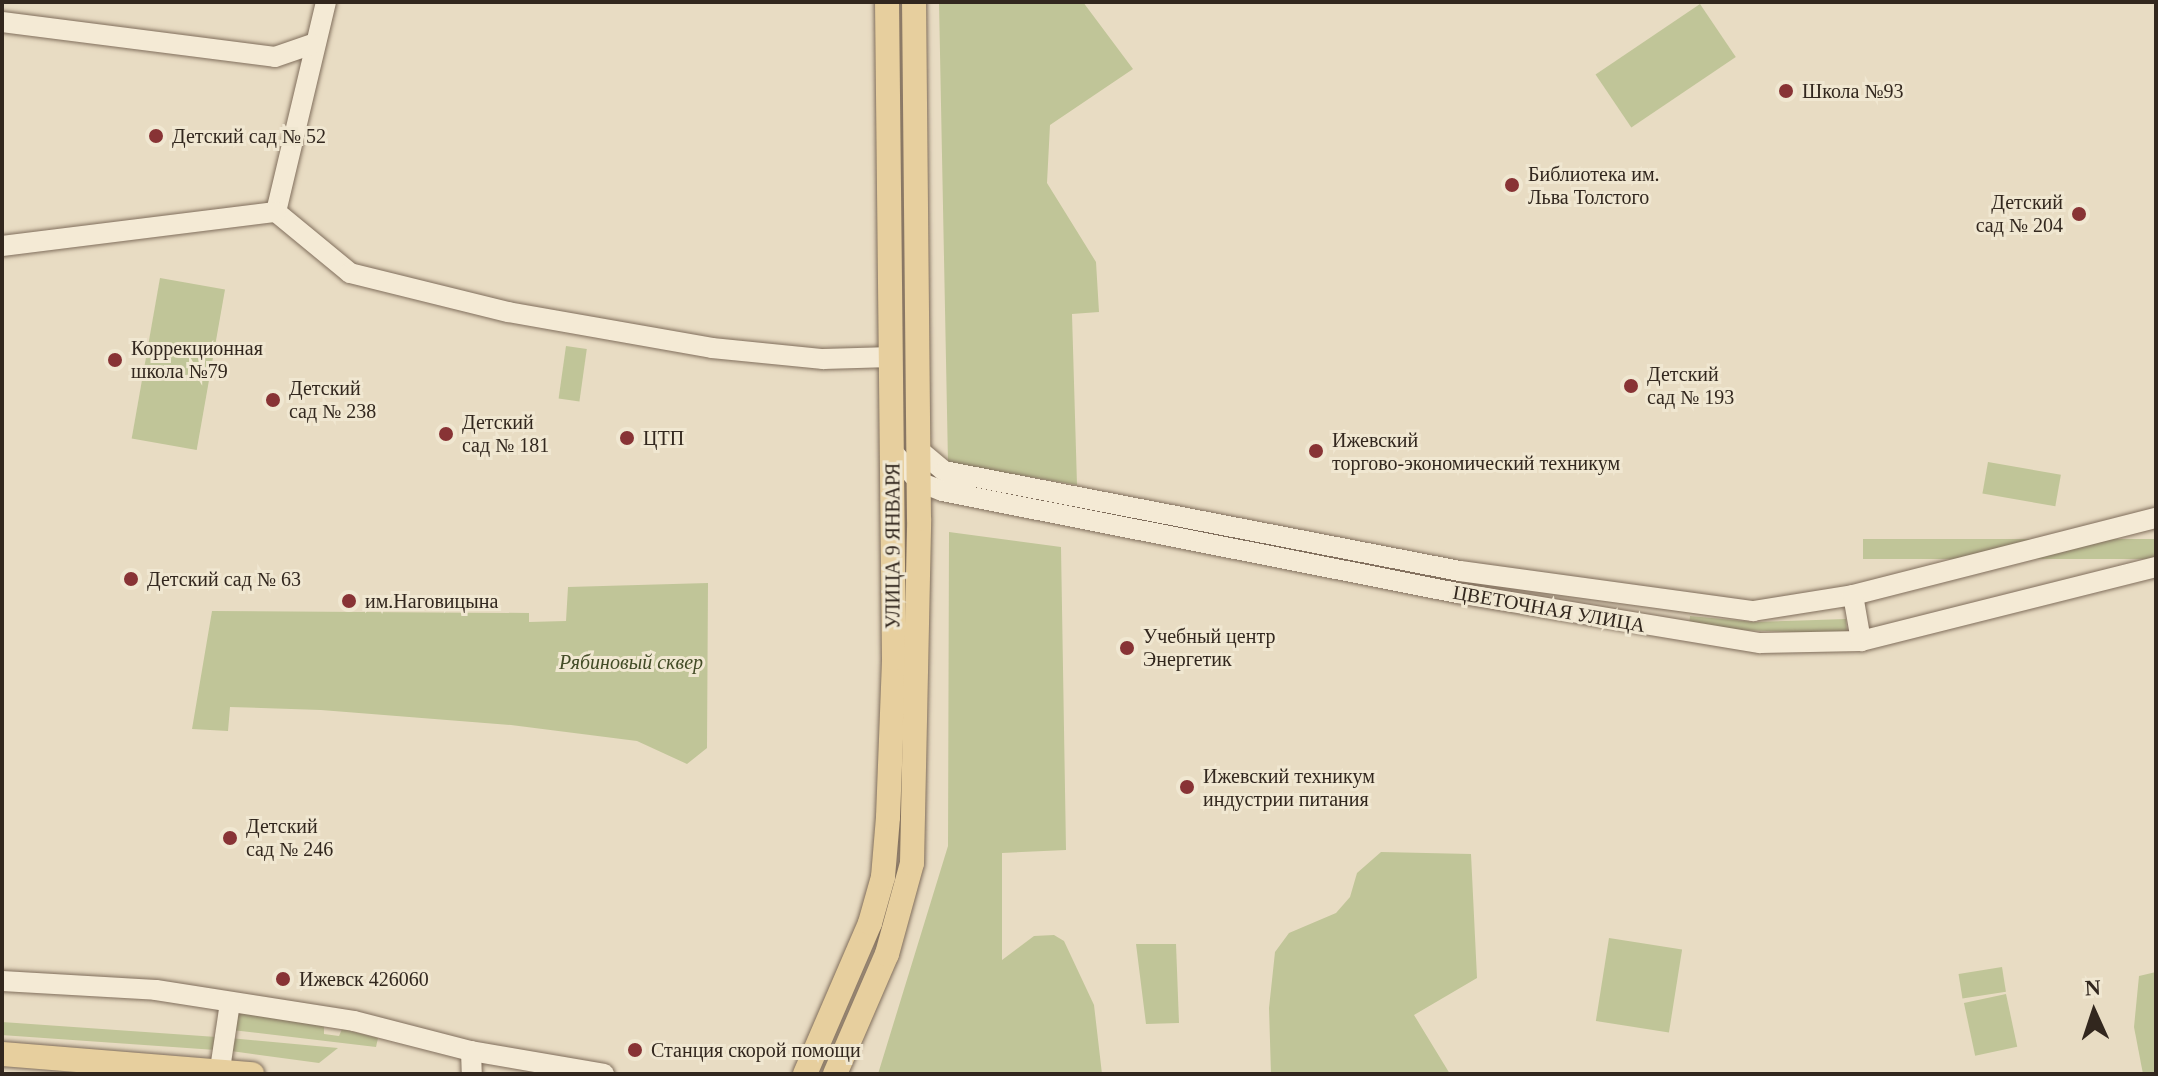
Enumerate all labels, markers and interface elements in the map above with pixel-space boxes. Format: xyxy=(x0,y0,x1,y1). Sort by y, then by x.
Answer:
place label: Школа №93 xyxy=(1802,79,1904,103)
marker: Школа №93 xyxy=(1777,82,1795,100)
place label: Детский сад № 52 xyxy=(172,124,326,148)
marker: Детский сад № 52 xyxy=(147,127,165,145)
place label: Библиотека им. Льва Толстого xyxy=(1528,162,1660,209)
marker: Библиотека им. Льва Толстого xyxy=(1503,176,1521,194)
place label: Детский сад № 204 xyxy=(1976,190,2063,237)
marker: Детский сад № 204 xyxy=(2070,205,2088,223)
place label: Коррекционная школа №79 xyxy=(131,336,263,383)
marker: Коррекционная школа №79 xyxy=(106,351,124,369)
place label: Детский сад № 193 xyxy=(1647,362,1734,409)
place label: Детский сад № 238 xyxy=(289,376,376,423)
marker: Детский сад № 193 xyxy=(1622,377,1640,395)
marker: Детский сад № 238 xyxy=(264,391,282,409)
place label: Детский сад № 181 xyxy=(462,410,549,457)
marker: Детский сад № 181 xyxy=(437,425,455,443)
place label: ЦТП xyxy=(643,426,684,450)
place label: Ижевский торгово-экономический техникум xyxy=(1332,428,1620,475)
marker: ЦТП xyxy=(618,429,636,447)
marker: Ижевский торгово-экономический техникум xyxy=(1307,442,1325,460)
street label: УЛИЦА 9 ЯНВАРЯ xyxy=(881,463,905,629)
place label: Детский сад № 63 xyxy=(147,567,301,591)
marker: Детский сад № 63 xyxy=(122,570,140,588)
street label: ЦВЕТОЧНАЯ УЛИЦА xyxy=(1451,580,1647,638)
place label: им.Наговицына xyxy=(365,589,498,613)
marker: им.Наговицына xyxy=(340,592,358,610)
place label: Учебный центр Энергетик xyxy=(1143,624,1275,671)
marker: Учебный центр Энергетик xyxy=(1118,639,1136,657)
park label: Рябиновый сквер xyxy=(559,650,703,674)
place label: Ижевский техникум индустрии питания xyxy=(1203,764,1375,811)
marker: Ижевский техникум индустрии питания xyxy=(1178,778,1196,796)
place label: Детский сад № 246 xyxy=(246,814,333,861)
marker: Детский сад № 246 xyxy=(221,829,239,847)
place label: Ижевск 426060 xyxy=(299,967,429,991)
marker: Ижевск 426060 xyxy=(274,970,292,988)
north arrow xyxy=(2054,972,2134,1052)
text: N xyxy=(2084,975,2101,1000)
place label: Станция скорой помощи xyxy=(651,1038,861,1062)
marker: Станция скорой помощи xyxy=(626,1041,644,1059)

